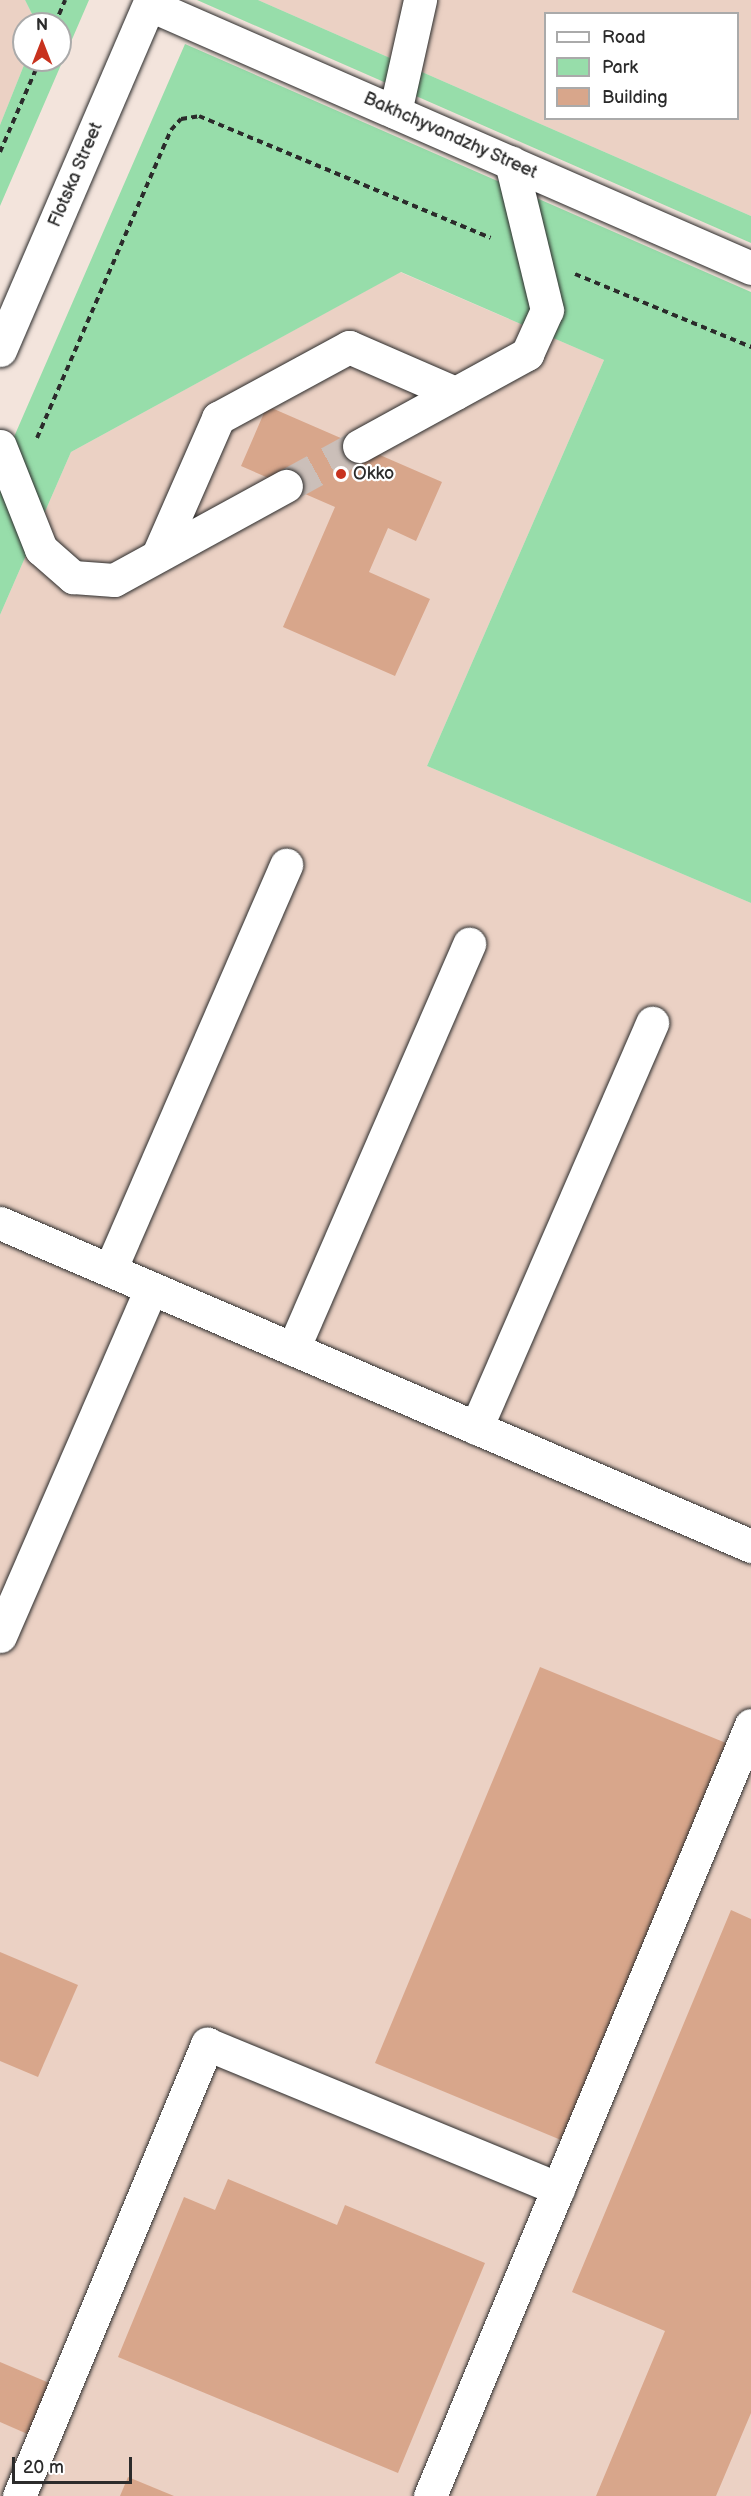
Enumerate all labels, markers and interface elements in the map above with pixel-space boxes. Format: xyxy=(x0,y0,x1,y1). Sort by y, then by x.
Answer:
north arrow xyxy=(12,12,72,72)
legend xyxy=(544,12,739,120)
text: N xyxy=(36,16,48,35)
text: Road xyxy=(602,27,646,48)
text: Park xyxy=(602,57,638,78)
text: Building xyxy=(602,87,668,108)
street label: Bakhchyvandzhy Street xyxy=(359,88,541,184)
street label: Flotska Street xyxy=(44,119,108,231)
place label: Okko xyxy=(353,463,394,485)
marker: Okko xyxy=(334,467,348,481)
scale bar xyxy=(15,2445,135,2483)
text: 20 m xyxy=(23,2457,64,2478)

